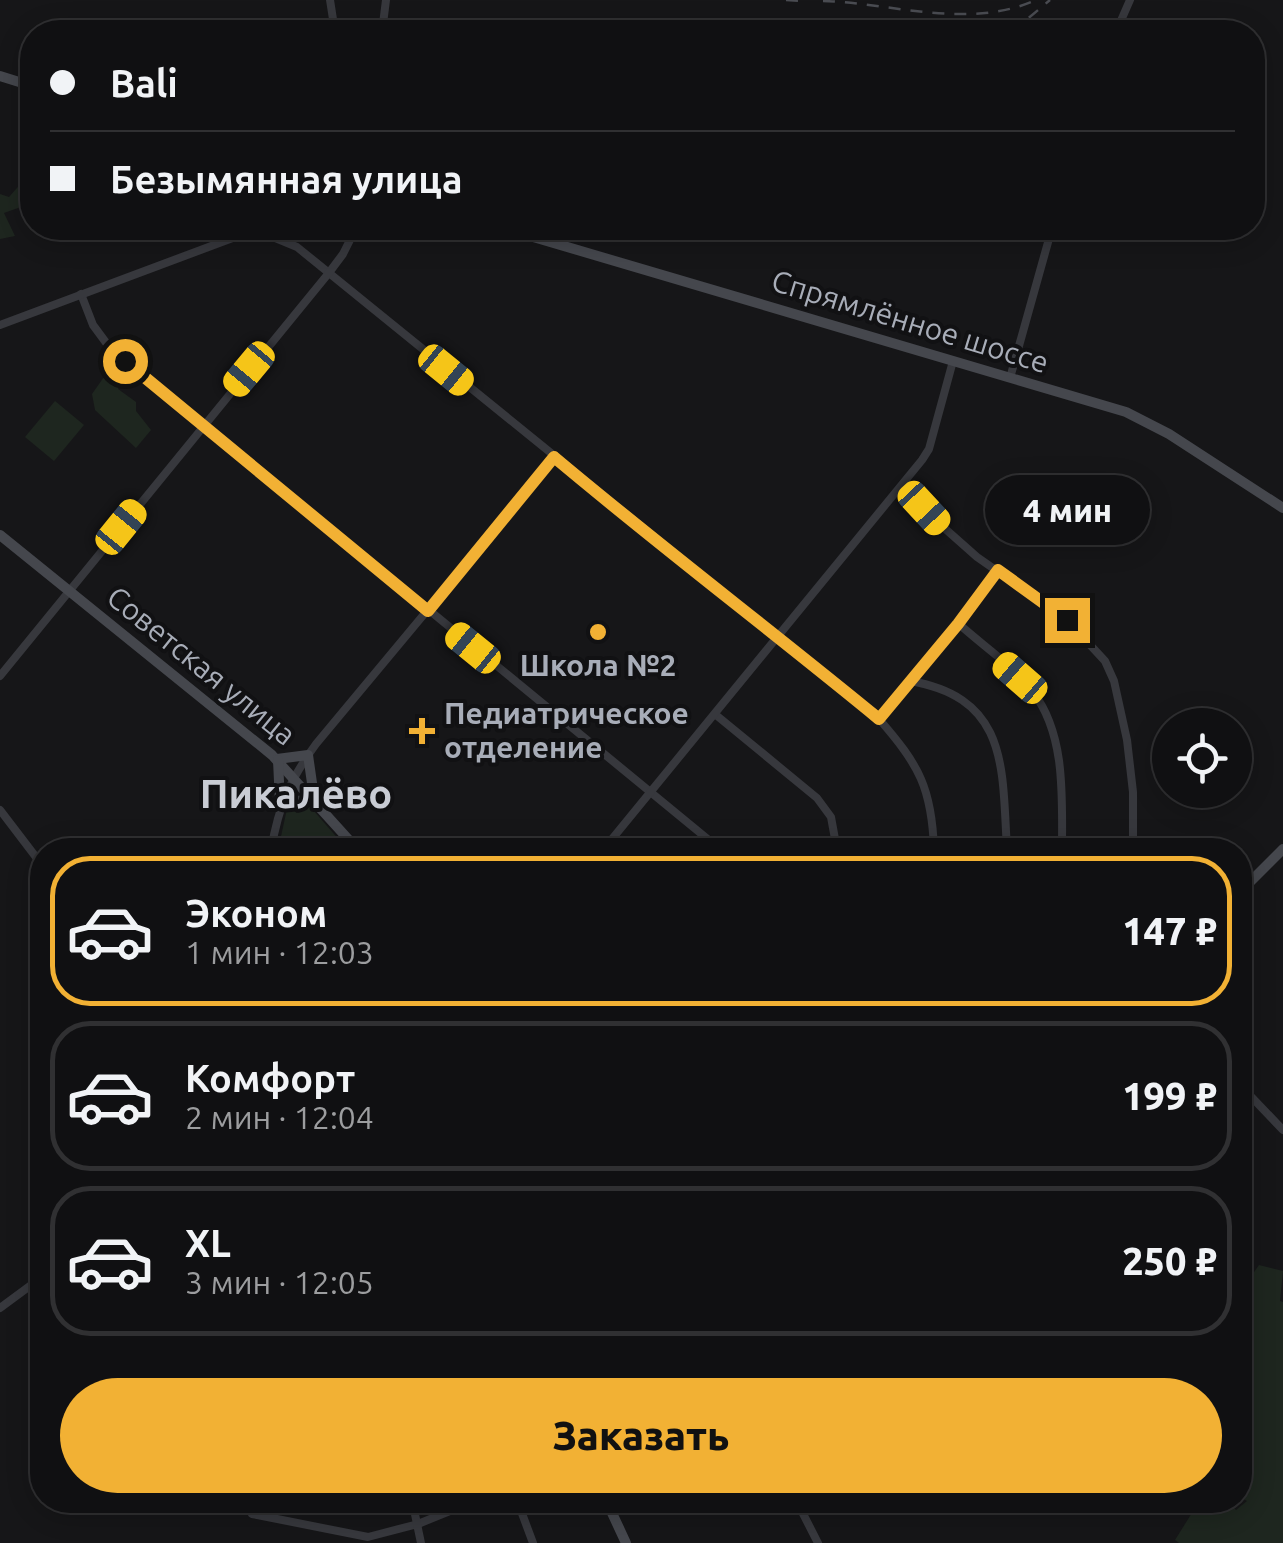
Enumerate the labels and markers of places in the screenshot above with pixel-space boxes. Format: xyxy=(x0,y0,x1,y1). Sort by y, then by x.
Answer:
marker: Школа №2 xyxy=(587,621,609,643)
place label: Школа №2 xyxy=(520,648,676,682)
place label: Педиатрическое отделение xyxy=(444,696,689,764)
marker: Педиатрическое отделение xyxy=(409,718,435,744)

